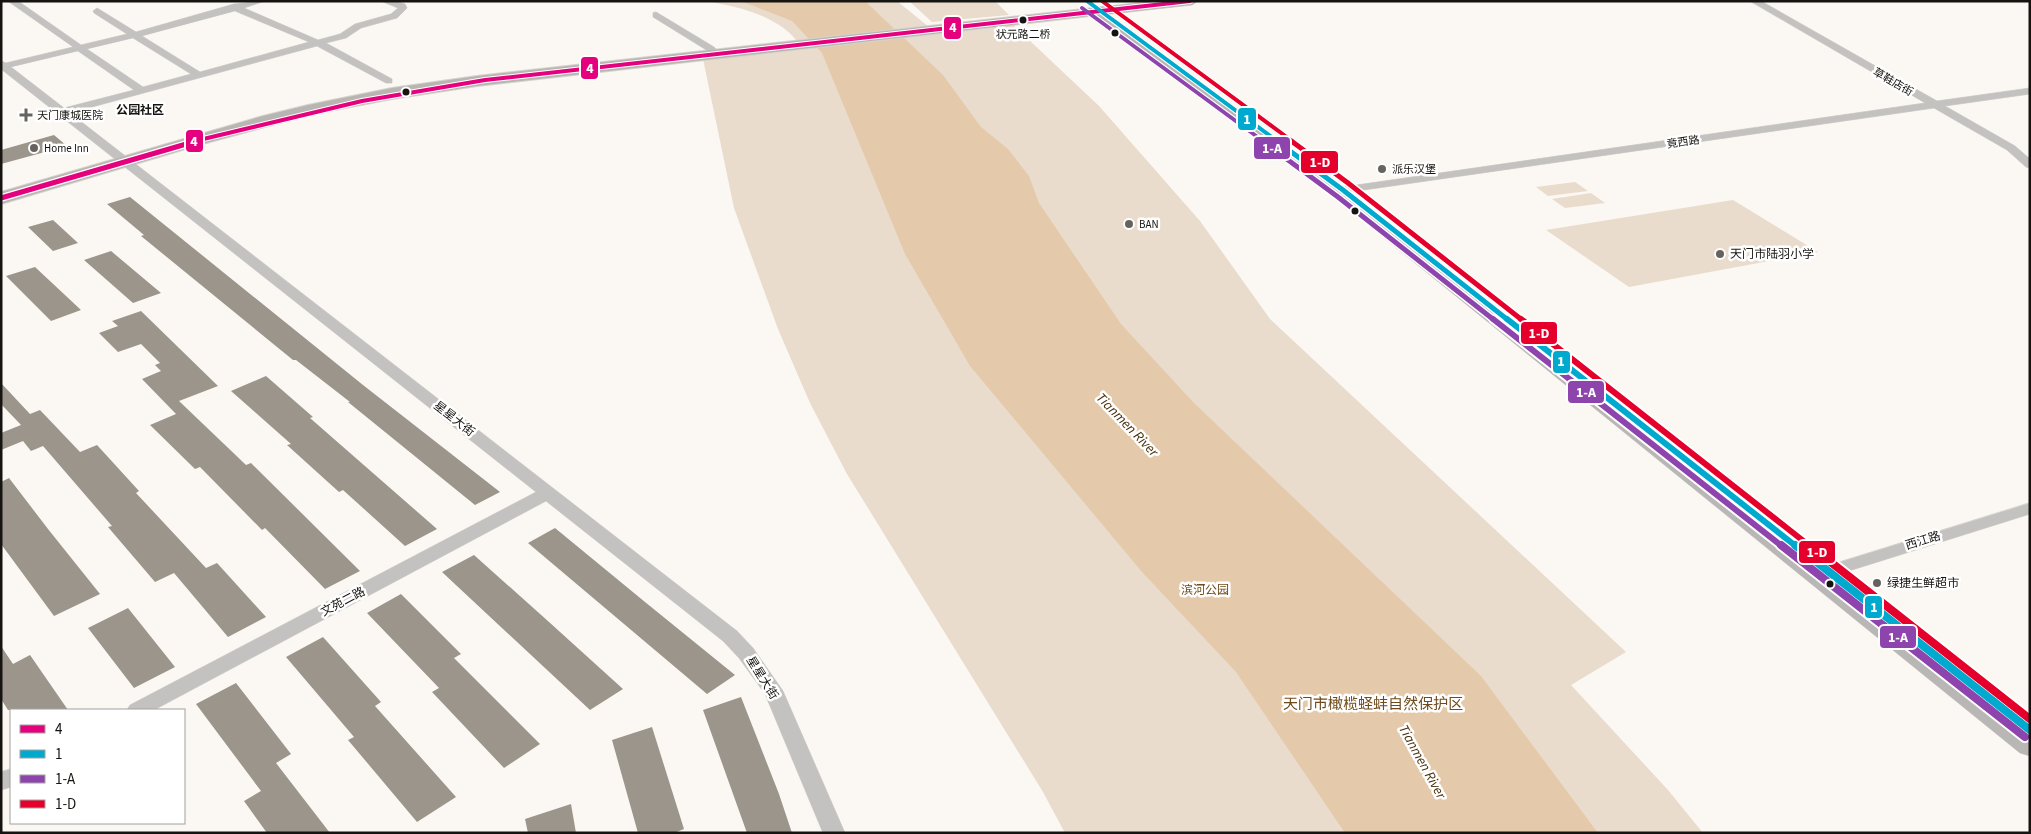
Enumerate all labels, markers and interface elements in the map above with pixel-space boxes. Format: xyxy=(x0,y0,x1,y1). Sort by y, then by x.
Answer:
marker: 状元路二桥 xyxy=(1018,15,1028,25)
line badge: 4 xyxy=(943,16,962,40)
text: 4 xyxy=(949,18,957,38)
place label: 状元路二桥 xyxy=(996,27,1051,42)
unlabelled marker xyxy=(1110,28,1120,38)
line badge: 4 xyxy=(580,56,599,80)
text: 4 xyxy=(586,59,594,79)
street label: 草鞋店街 xyxy=(1870,65,1916,99)
unlabelled marker xyxy=(401,87,411,97)
district label: 公园社区 xyxy=(116,102,164,119)
line badge: 1 xyxy=(1237,107,1257,131)
marker: 天门康城医院 xyxy=(19,108,33,122)
place label: 天门康城医院 xyxy=(37,108,103,123)
text: 1 xyxy=(1243,110,1251,130)
line badge: 4 xyxy=(185,129,204,153)
text: 4 xyxy=(190,132,198,152)
street label: 竟西路 xyxy=(1666,132,1700,152)
line badge: 1-A xyxy=(1253,136,1291,160)
text: 1-A xyxy=(1262,139,1283,159)
place label: Home Inn xyxy=(44,141,89,156)
marker: Home Inn xyxy=(28,142,40,154)
line badge: 1-D xyxy=(1300,150,1339,174)
text: 1-D xyxy=(1310,153,1331,173)
place label: 派乐汉堡 xyxy=(1392,162,1436,177)
marker: 派乐汉堡 xyxy=(1376,163,1388,175)
unlabelled marker xyxy=(1350,206,1360,216)
place label: BAN xyxy=(1139,217,1159,232)
marker: BAN xyxy=(1123,218,1135,230)
place label: 天门市陆羽小学 xyxy=(1730,246,1814,263)
marker: 天门市陆羽小学 xyxy=(1714,248,1726,260)
line badge: 1-D xyxy=(1520,321,1558,345)
text: 1-D xyxy=(1529,324,1550,344)
line badge: 1 xyxy=(1552,350,1571,374)
text: 1 xyxy=(1557,352,1565,372)
line badge: 1-A xyxy=(1567,380,1605,404)
text: 1-A xyxy=(1576,383,1597,403)
water label: Tianmen River xyxy=(1091,388,1164,462)
street label: 星星大街 xyxy=(430,398,478,440)
street label: 西江路 xyxy=(1903,528,1943,554)
line badge: 1-D xyxy=(1798,540,1836,564)
text: 1-D xyxy=(1807,543,1828,563)
place label: 绿捷生鲜超市 xyxy=(1887,575,1959,592)
marker: 绿捷生鲜超市 xyxy=(1871,577,1883,589)
unlabelled marker xyxy=(1825,579,1835,589)
park label: 滨河公园 xyxy=(1181,582,1229,599)
street label: 文苑二路 xyxy=(318,583,368,621)
line badge: 1 xyxy=(1864,595,1883,619)
text: 1 xyxy=(1870,598,1878,618)
line badge: 1-A xyxy=(1879,625,1917,649)
text: 1-A xyxy=(1888,628,1909,648)
street label: 星星大街 xyxy=(742,653,782,703)
park label: 天门市橄榄蛏蚌自然保护区 xyxy=(1283,694,1463,715)
legend xyxy=(10,709,185,824)
text: 4 xyxy=(55,719,63,740)
water label: Tianmen River xyxy=(1393,721,1451,804)
text: 1 xyxy=(55,744,62,765)
text: 1-A xyxy=(55,769,76,790)
text: 1-D xyxy=(55,794,76,815)

